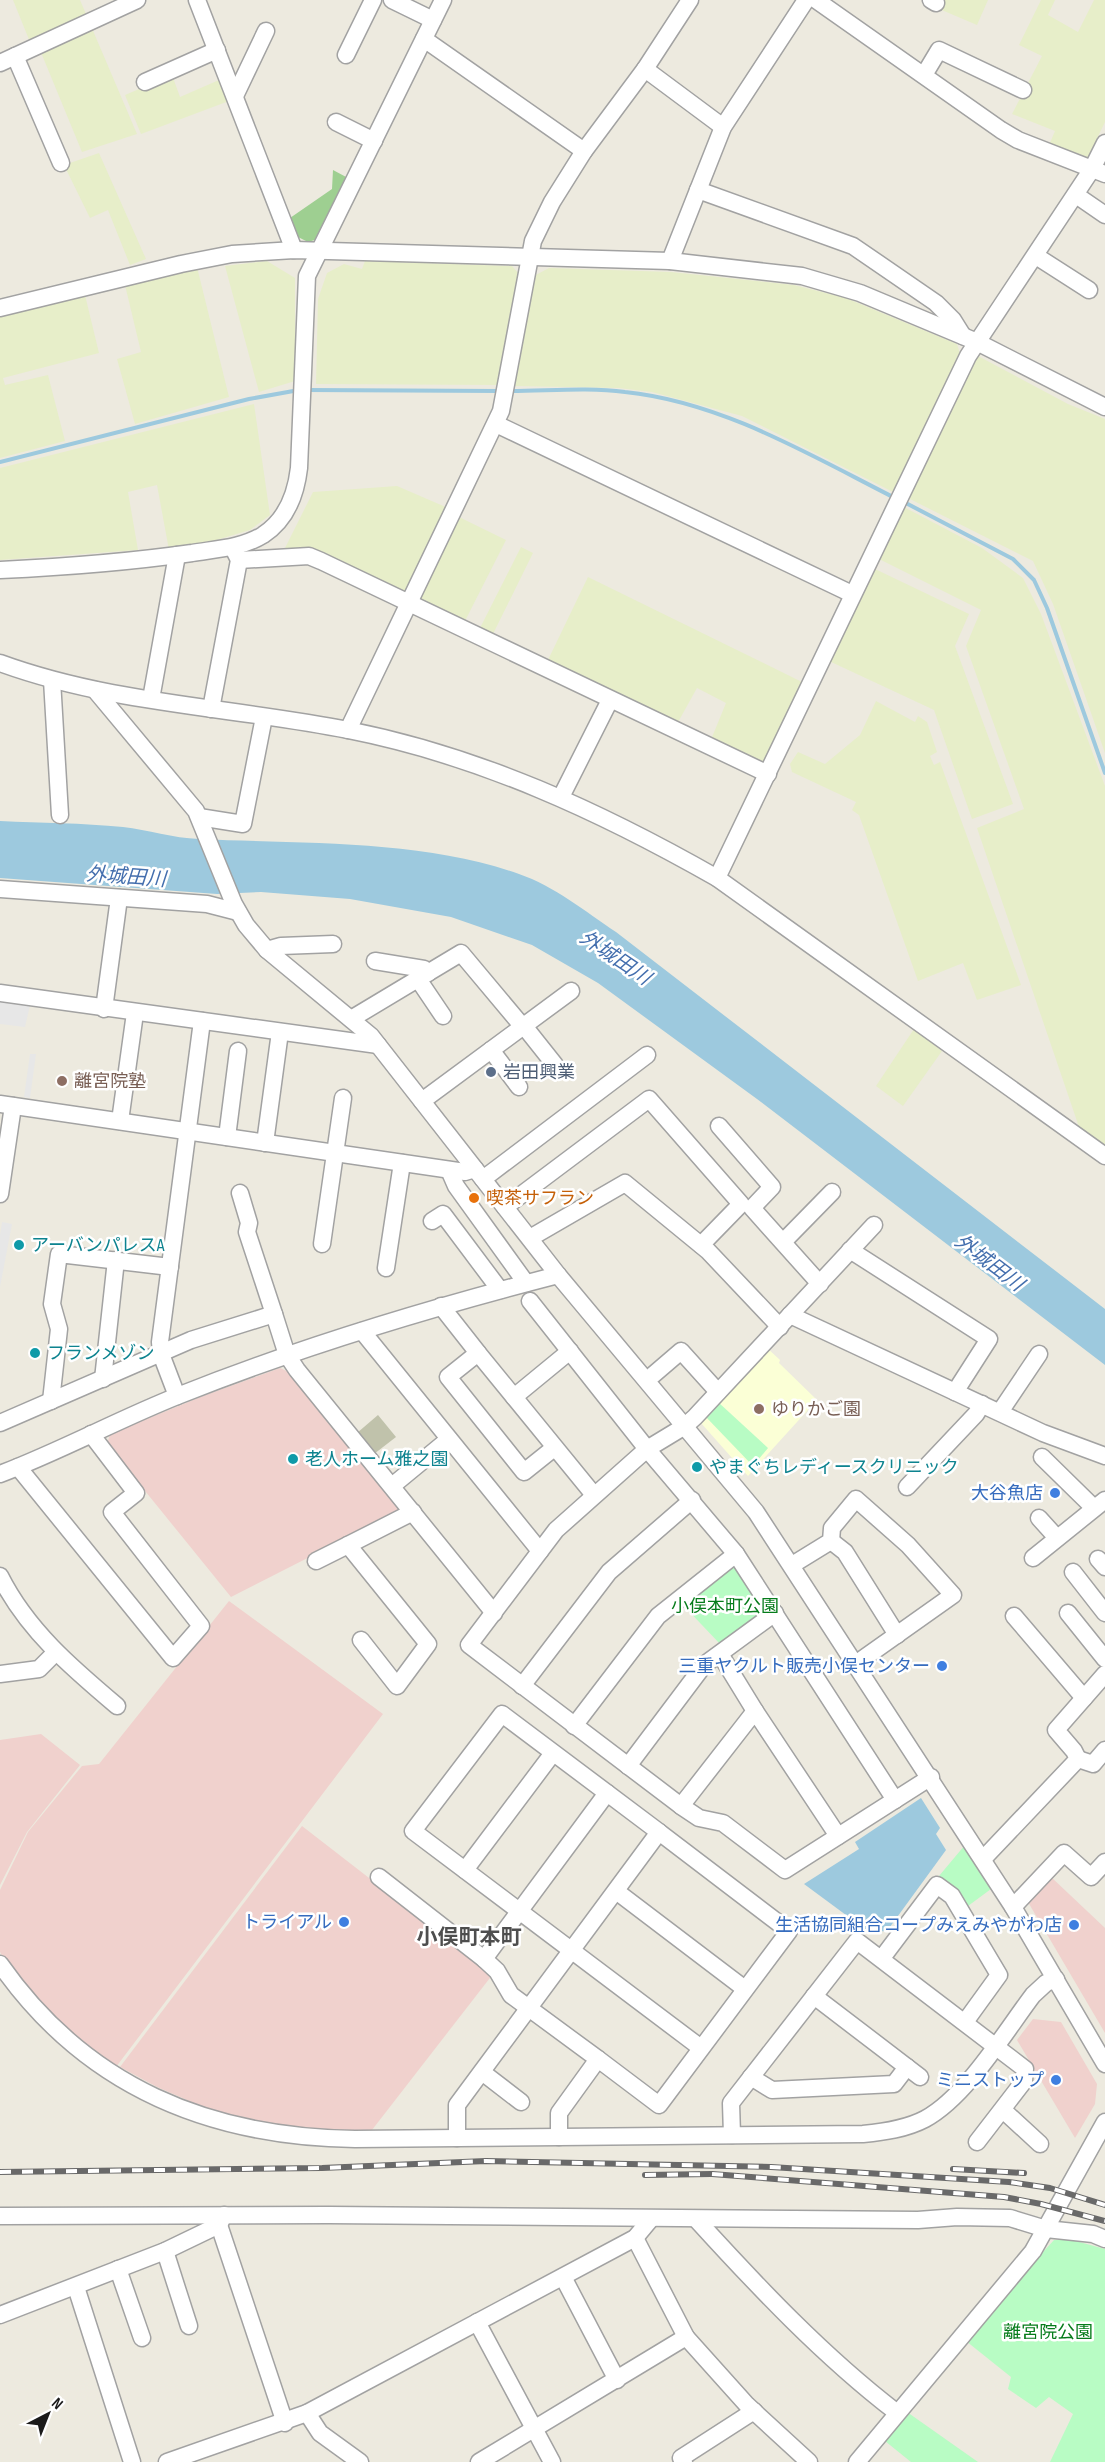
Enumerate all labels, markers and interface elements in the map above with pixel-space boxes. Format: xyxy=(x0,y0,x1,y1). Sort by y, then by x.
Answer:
water label: 外城田川 xyxy=(85,862,169,892)
water label: 外城田川 xyxy=(575,926,657,991)
place label: 岩田興業 xyxy=(503,1062,575,1083)
marker: 岩田興業 xyxy=(484,1065,498,1079)
place label: 離宮院塾 xyxy=(74,1071,146,1092)
marker: 離宮院塾 xyxy=(55,1074,69,1088)
place label: 喫茶サフラン xyxy=(486,1188,594,1209)
marker: 喫茶サフラン xyxy=(467,1191,481,1205)
water label: 外城田川 xyxy=(950,1229,1030,1298)
place label: アーバンパレスA xyxy=(31,1235,165,1256)
marker: アーバンパレスA xyxy=(12,1238,26,1252)
place label: フランメゾン xyxy=(47,1343,154,1364)
marker: フランメゾン xyxy=(28,1346,42,1360)
place label: ゆりかご園 xyxy=(771,1399,861,1420)
marker: ゆりかご園 xyxy=(752,1402,766,1416)
place label: 老人ホーム雅之園 xyxy=(305,1449,448,1470)
marker: 老人ホーム雅之園 xyxy=(286,1452,300,1466)
place label: やまぐちレディースクリニック xyxy=(709,1457,959,1478)
marker: やまぐちレディースクリニック xyxy=(690,1460,704,1474)
place label: 大谷魚店 xyxy=(971,1483,1043,1504)
marker: 大谷魚店 xyxy=(1048,1486,1062,1500)
park label: 小俣本町公園 xyxy=(671,1596,779,1617)
place label: 三重ヤクルト販売小俣センター xyxy=(679,1656,930,1677)
marker: 三重ヤクルト販売小俣センター xyxy=(935,1659,949,1673)
place label: トライアル xyxy=(242,1912,332,1933)
marker: トライアル xyxy=(337,1915,351,1929)
place label: 生活協同組合コープみえみやがわ店 xyxy=(775,1915,1062,1936)
marker: 生活協同組合コープみえみやがわ店 xyxy=(1067,1918,1081,1932)
district label: 小俣町本町 xyxy=(417,1925,522,1950)
place label: ミニストップ xyxy=(936,2070,1044,2091)
marker: ミニストップ xyxy=(1049,2073,1063,2087)
park label: 離宮院公園 xyxy=(1003,2322,1093,2343)
north arrow xyxy=(18,2384,78,2444)
text: N xyxy=(48,2394,67,2414)

